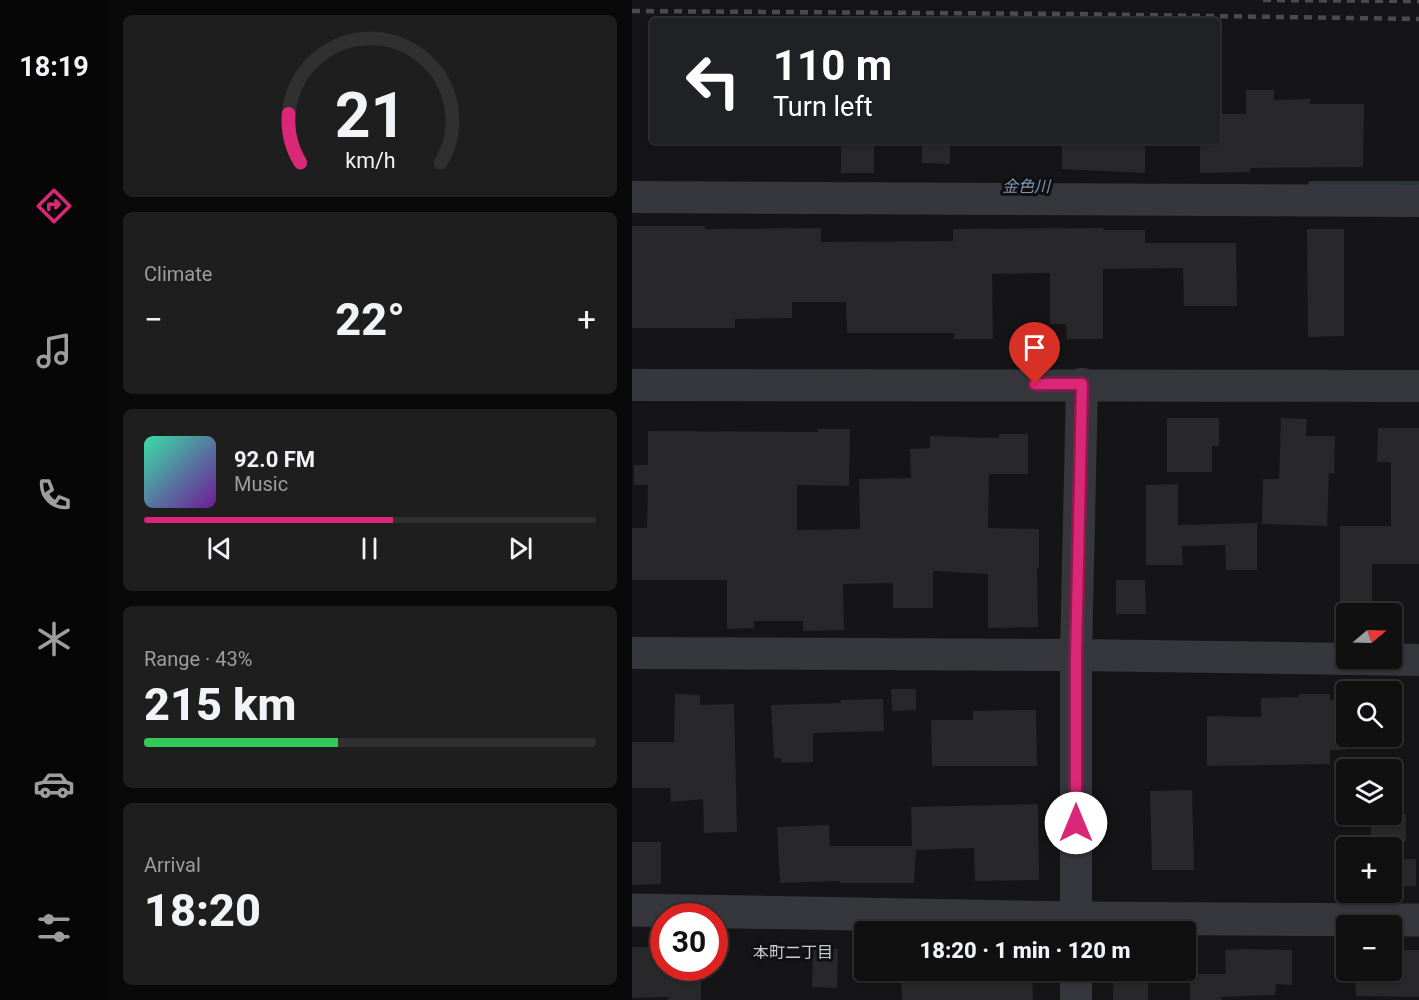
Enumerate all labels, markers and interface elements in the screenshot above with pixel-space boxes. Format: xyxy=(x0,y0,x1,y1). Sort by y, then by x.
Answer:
text: 110 m xyxy=(773,41,892,90)
icon: left xyxy=(674,42,752,120)
text: 18:19 xyxy=(19,51,89,83)
text: 21 xyxy=(334,79,406,152)
text: Turn left xyxy=(773,91,873,123)
text: km/h xyxy=(345,148,395,173)
water label: 金色川 xyxy=(1002,177,1052,196)
icon: directions xyxy=(33,185,75,227)
text: Climate xyxy=(144,262,212,286)
text: 22° xyxy=(335,293,405,346)
text: − xyxy=(144,300,163,339)
text: + xyxy=(577,300,596,339)
pin xyxy=(1009,322,1060,384)
icon: music xyxy=(33,330,75,372)
icon: arrive xyxy=(1018,331,1051,364)
text: 92.0 FM xyxy=(234,447,315,472)
text: Music xyxy=(234,472,288,496)
icon: phone xyxy=(33,474,75,516)
icon: previous xyxy=(203,532,236,565)
icon: pause xyxy=(353,532,386,565)
icon: next xyxy=(504,532,537,565)
north arrow xyxy=(1336,603,1402,669)
map controls xyxy=(1336,603,1402,981)
icon: climate xyxy=(33,618,75,660)
text: Range · 43% xyxy=(144,647,252,671)
text: 215 km xyxy=(144,678,296,731)
button: search xyxy=(1336,681,1402,747)
button: layers xyxy=(1336,759,1402,825)
icon: car xyxy=(33,763,75,805)
position arrow xyxy=(1044,791,1108,855)
button: + xyxy=(1336,837,1402,903)
text: Arrival xyxy=(144,853,201,877)
text: 18:20 xyxy=(144,884,261,937)
speed limit sign: 30 xyxy=(650,903,728,981)
icon: filters xyxy=(33,907,75,949)
button: − xyxy=(1336,915,1402,981)
text: 18:20 · 1 min · 120 m xyxy=(920,938,1130,963)
district label: 本町二丁目 xyxy=(753,943,833,962)

